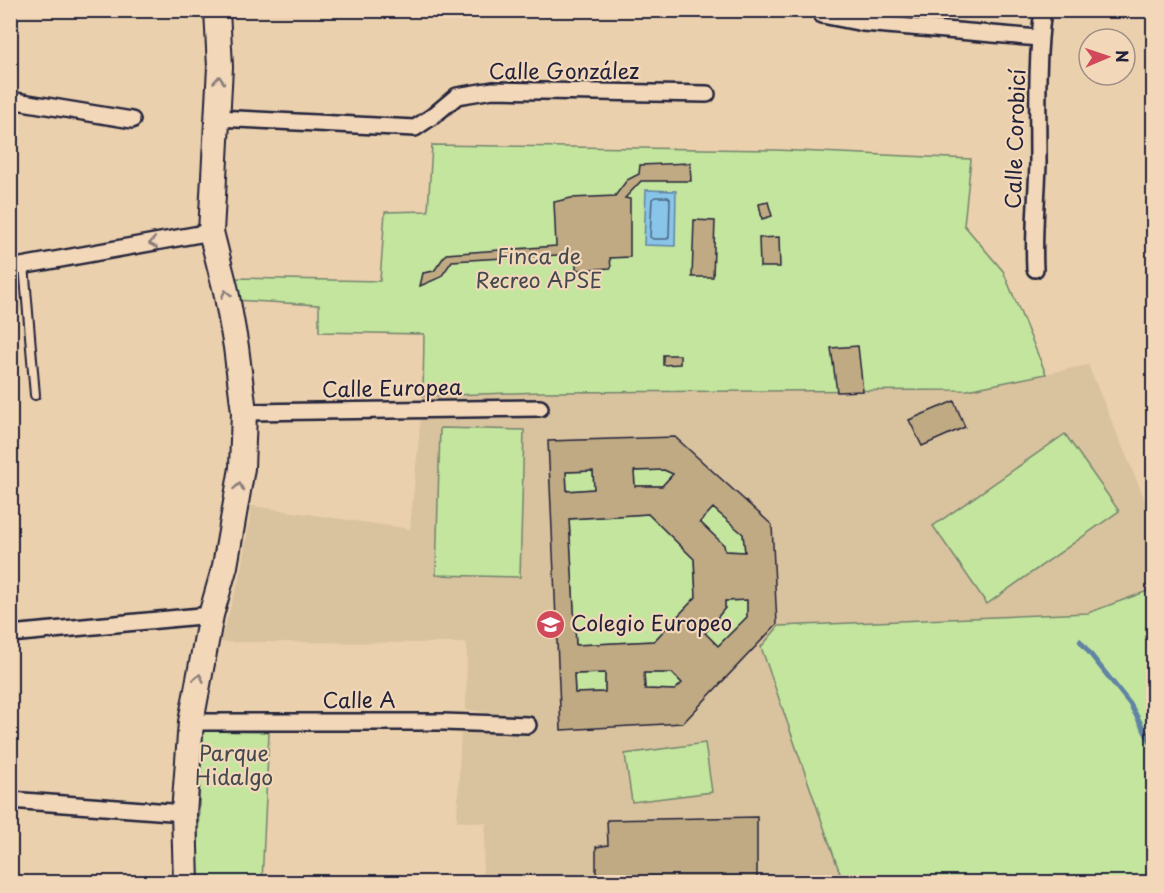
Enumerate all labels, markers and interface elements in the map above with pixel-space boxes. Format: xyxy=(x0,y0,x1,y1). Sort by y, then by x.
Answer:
north arrow xyxy=(1077,27,1137,87)
text: N xyxy=(1111,50,1135,63)
street label: Calle González xyxy=(489,54,639,86)
street label: Calle Corobicí xyxy=(996,68,1032,209)
one-way arrow xyxy=(212,76,225,85)
one-way arrow xyxy=(149,236,158,248)
park label: Finca de Recreo APSE xyxy=(476,239,602,295)
one-way arrow xyxy=(220,289,233,299)
street label: Calle Europea xyxy=(322,370,463,404)
one-way arrow xyxy=(232,483,244,492)
place label: Colegio Europeo xyxy=(571,606,732,638)
school or university icon: Colegio Europeo xyxy=(534,608,566,640)
one-way arrow xyxy=(192,673,205,683)
street label: Calle A xyxy=(322,683,396,715)
park label: Parque Hidalgo xyxy=(195,736,273,792)

